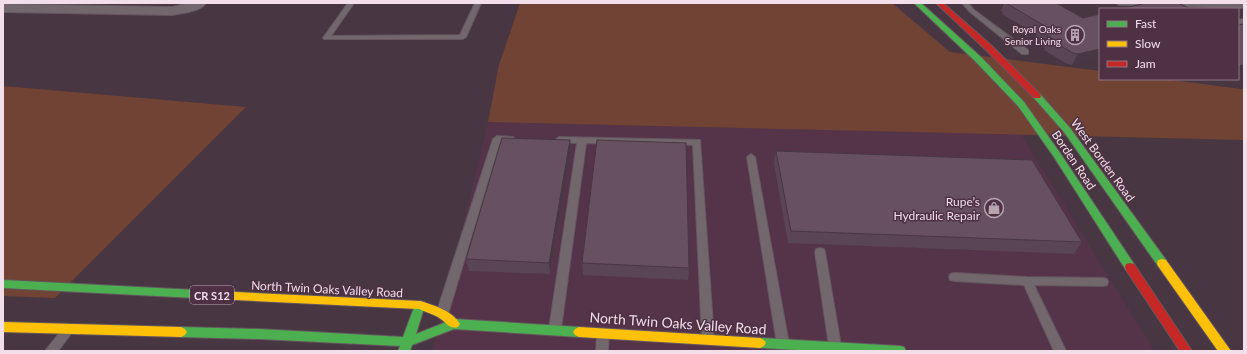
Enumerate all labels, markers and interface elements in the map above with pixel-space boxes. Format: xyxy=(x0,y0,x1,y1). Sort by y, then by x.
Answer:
legend xyxy=(1099,8,1239,80)
text: Fast xyxy=(1135,16,1157,31)
place label: Royal Oaks Senior Living xyxy=(1005,23,1061,47)
building icon: Royal Oaks Senior Living xyxy=(1064,24,1086,46)
text: Slow xyxy=(1135,36,1161,51)
text: Jam xyxy=(1135,56,1156,71)
street label: West Borden Road xyxy=(1068,116,1138,204)
street label: Borden Road xyxy=(1049,128,1099,192)
place label: Rupe’s Hydraulic Repair xyxy=(893,194,981,223)
shop icon: Rupe’s Hydraulic Repair xyxy=(983,197,1005,219)
street label: North Twin Oaks Valley Road xyxy=(251,278,403,300)
road number: CR S12 xyxy=(190,286,234,304)
street label: North Twin Oaks Valley Road xyxy=(589,308,767,338)

